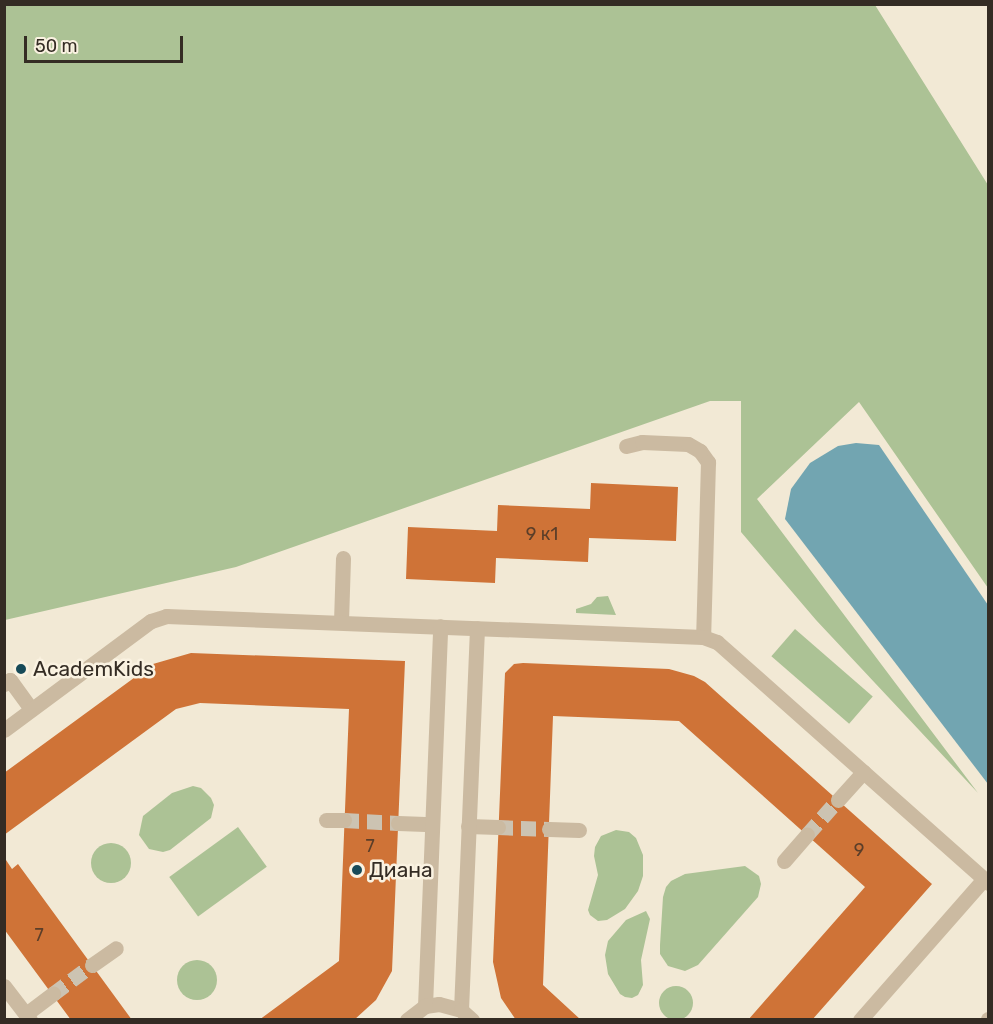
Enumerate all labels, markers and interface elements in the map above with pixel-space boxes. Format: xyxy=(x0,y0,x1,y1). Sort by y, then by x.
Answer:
scale bar xyxy=(27,24,186,62)
text: 50 m xyxy=(35,35,78,57)
house number: 9 к1 xyxy=(526,523,558,545)
place label: AcademKids xyxy=(33,656,154,682)
marker: AcademKids xyxy=(14,662,28,676)
house number: 7 xyxy=(365,835,375,857)
house number: 9 xyxy=(854,839,864,861)
place label: Диана xyxy=(369,857,433,883)
marker: Диана xyxy=(350,863,364,877)
house number: 7 xyxy=(34,924,44,946)

